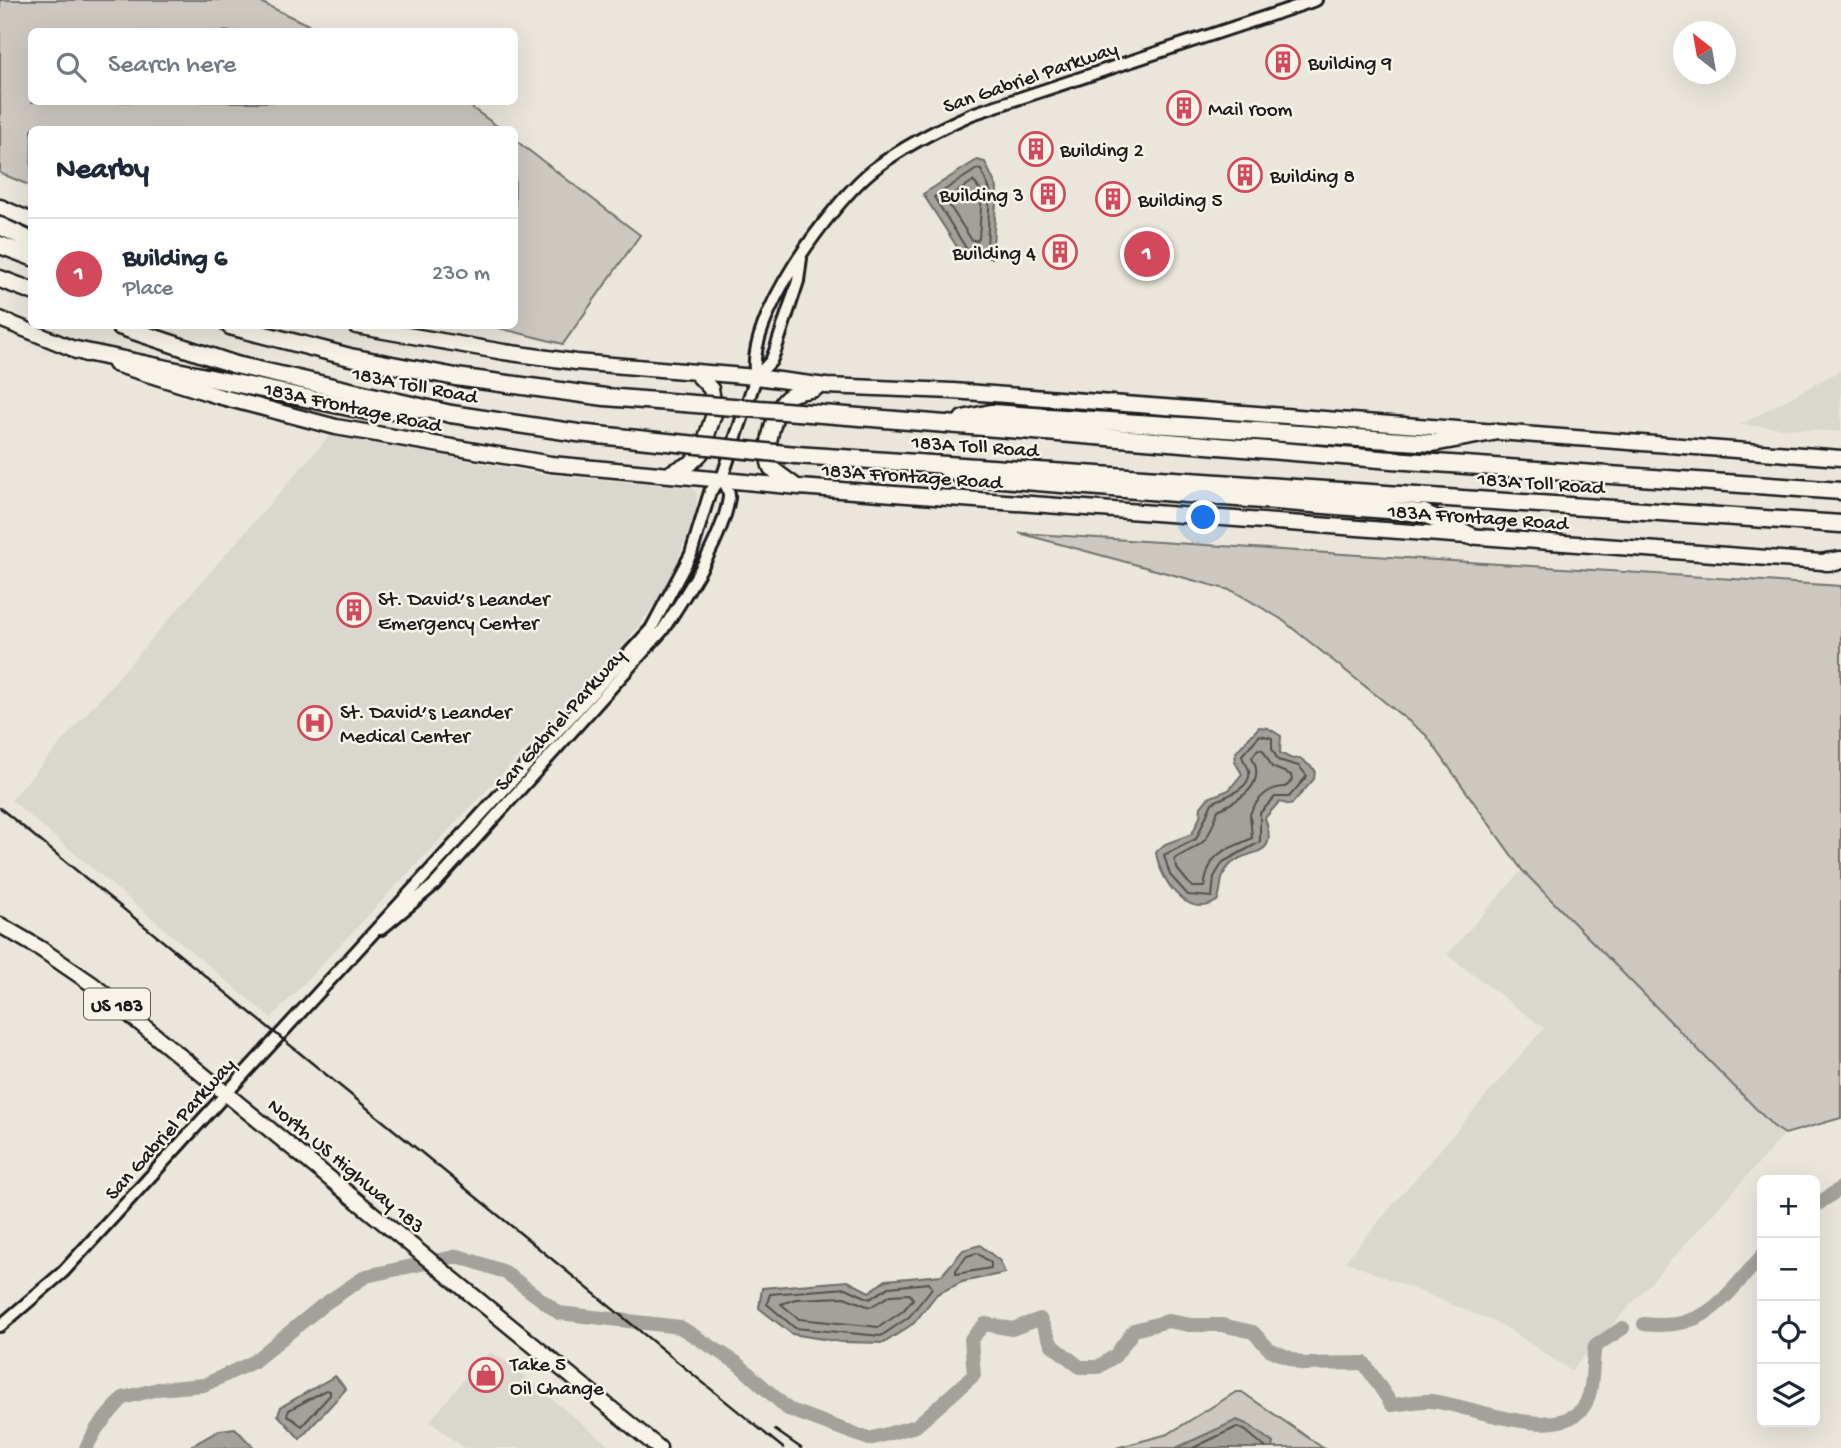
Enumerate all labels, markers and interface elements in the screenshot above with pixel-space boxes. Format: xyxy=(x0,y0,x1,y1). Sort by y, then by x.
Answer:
north arrow xyxy=(1673,21,1736,84)
search box xyxy=(28,28,518,105)
street label: San Gabriel Parkway xyxy=(941,38,1122,121)
building icon: Building 9 xyxy=(1264,43,1302,81)
icon: search xyxy=(52,48,90,86)
text: Search here xyxy=(108,51,236,82)
place label: Building 9 xyxy=(1307,53,1393,78)
building icon: Mail room xyxy=(1165,89,1203,127)
place label: Mail room xyxy=(1208,99,1293,124)
building icon: Building 2 xyxy=(1017,130,1055,168)
place label: Building 2 xyxy=(1059,140,1144,165)
text: Nearby xyxy=(56,154,149,189)
building icon: Building 8 xyxy=(1226,156,1264,194)
place label: Building 8 xyxy=(1269,166,1355,191)
building icon: Building 3 xyxy=(1029,175,1067,213)
building icon: Building 5 xyxy=(1094,180,1132,218)
place label: Building 3 xyxy=(939,185,1024,210)
place label: Building 5 xyxy=(1137,190,1223,215)
pin: 1 xyxy=(1124,228,1170,280)
building icon: Building 4 xyxy=(1041,233,1079,271)
place label: Building 4 xyxy=(952,243,1036,268)
text: Building 6 xyxy=(123,245,227,276)
text: 1 xyxy=(74,261,84,288)
text: 230 m xyxy=(432,261,490,288)
text: Place xyxy=(123,276,173,303)
street label: 183A Toll Road xyxy=(348,363,481,412)
street label: 183A Frontage Road xyxy=(260,378,445,441)
street label: 183A Toll Road xyxy=(909,432,1041,466)
street label: 183A Frontage Road xyxy=(820,460,1005,497)
street label: 183A Toll Road xyxy=(1475,469,1607,503)
your location xyxy=(1186,500,1220,534)
street label: 183A Frontage Road xyxy=(1386,501,1571,538)
place label: St. David’s Leander Emergency Center xyxy=(378,589,551,638)
building icon: St. David’s Leander Emergency Center xyxy=(335,591,373,629)
street label: San Gabriel Parkway xyxy=(491,645,632,798)
place label: St. David’s Leander Medical Center xyxy=(340,702,513,751)
hospital icon: St. David’s Leander Medical Center xyxy=(296,704,334,742)
road number: US 183 xyxy=(84,988,150,1020)
street label: San Gabriel Parkway xyxy=(101,1054,242,1207)
street label: North US Highway 183 xyxy=(261,1095,428,1241)
map controls xyxy=(1757,1175,1820,1427)
button: + xyxy=(1757,1175,1820,1238)
button: − xyxy=(1757,1238,1820,1301)
button: locate xyxy=(1757,1301,1820,1364)
place label: Take 5 Oil Change xyxy=(509,1354,605,1403)
shop icon: Take 5 Oil Change xyxy=(467,1356,505,1394)
button: layers xyxy=(1757,1364,1820,1427)

